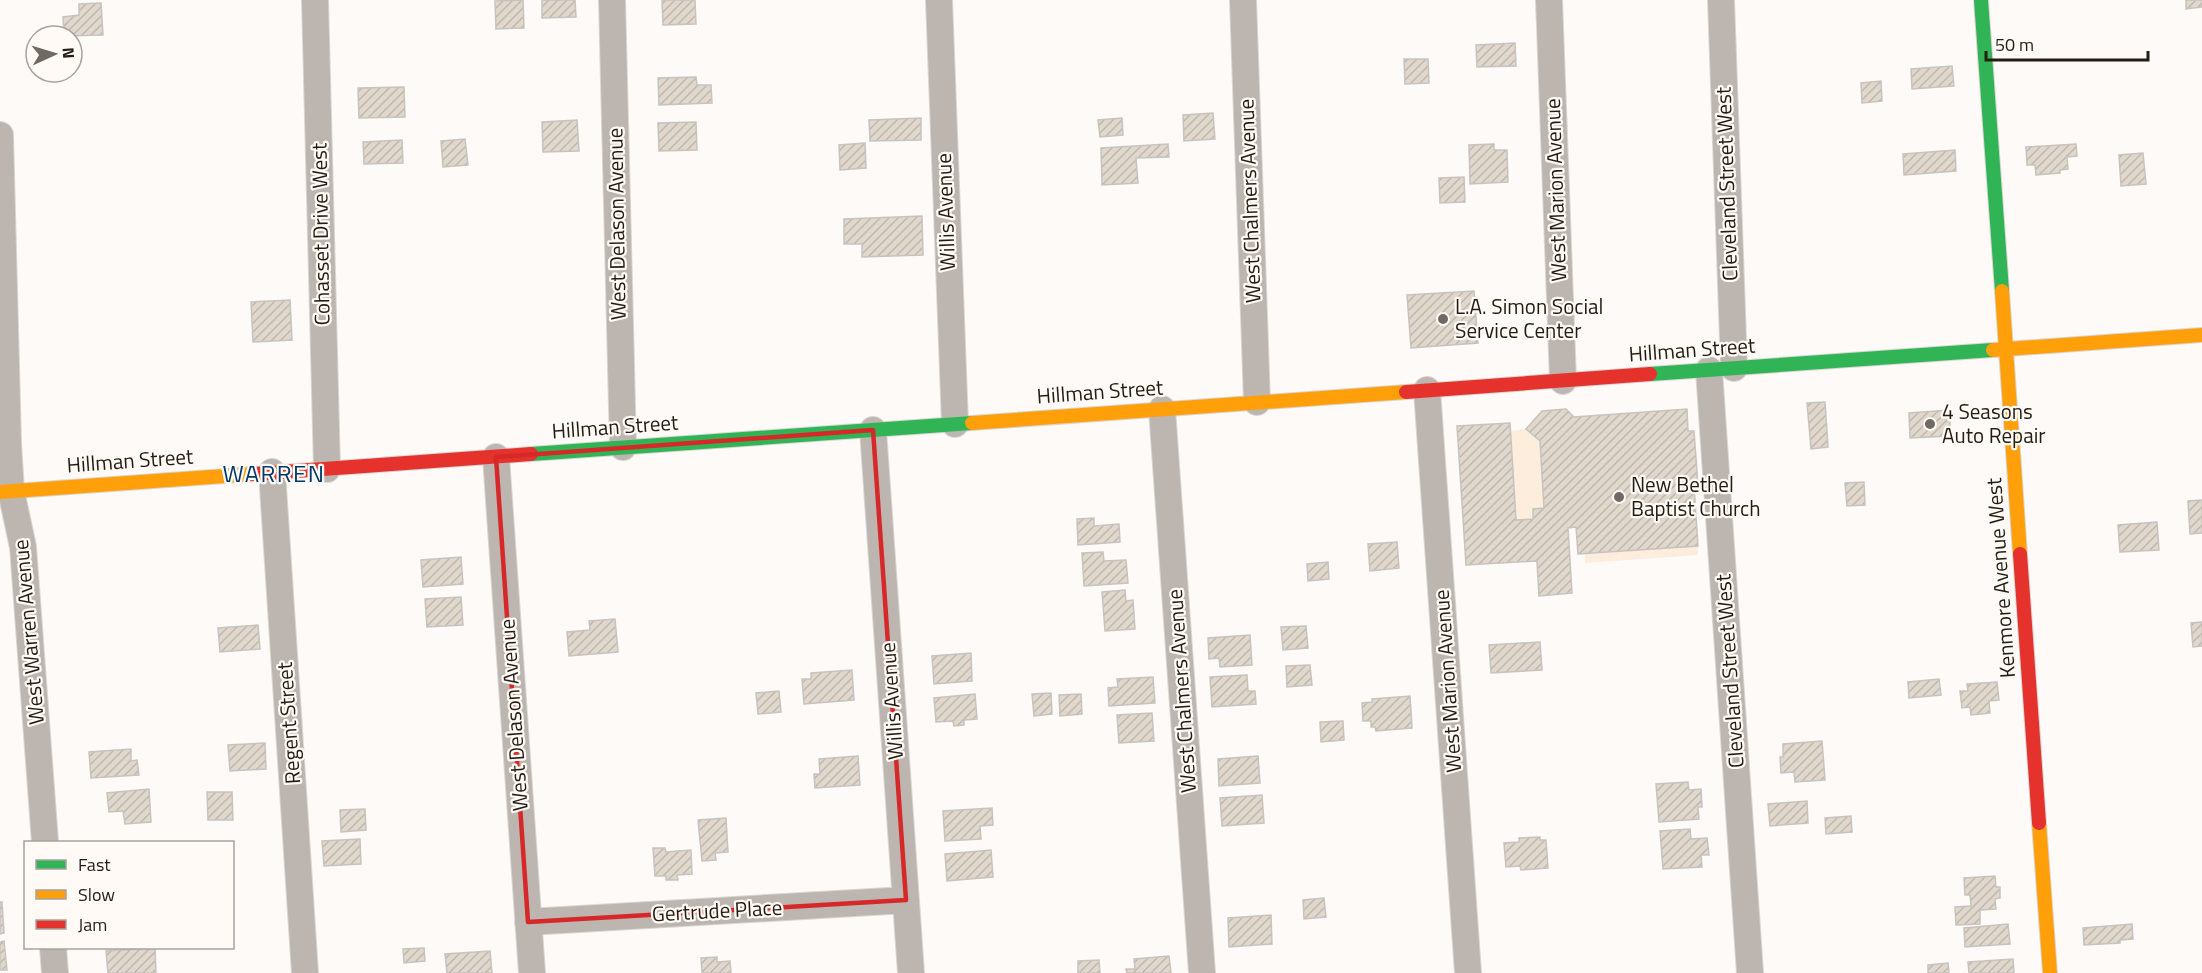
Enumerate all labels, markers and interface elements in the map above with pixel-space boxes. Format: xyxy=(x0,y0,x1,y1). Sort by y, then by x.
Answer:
north arrow xyxy=(24,24,84,84)
scale bar xyxy=(1986,24,2148,62)
text: 50 m xyxy=(1995,31,2034,58)
text: N xyxy=(57,47,81,59)
street label: Cleveland Street West xyxy=(1707,86,1745,282)
street label: West Chalmers Avenue xyxy=(1229,98,1269,304)
street label: West Marion Avenue xyxy=(1536,98,1574,282)
street label: West Delason Avenue xyxy=(598,127,634,321)
street label: Cohasset Drive West xyxy=(302,142,338,326)
street label: Willis Avenue xyxy=(927,153,963,271)
place label: L.A. Simon Social Service Center xyxy=(1455,290,1603,346)
marker: L.A. Simon Social Service Center xyxy=(1436,312,1450,326)
street label: Hillman Street xyxy=(1628,329,1757,369)
street label: Hillman Street xyxy=(1036,371,1165,411)
place label: 4 Seasons Auto Repair xyxy=(1942,395,2046,451)
street label: Hillman Street xyxy=(551,406,680,446)
marker: 4 Seasons Auto Repair xyxy=(1923,417,1937,431)
street label: Hillman Street xyxy=(66,440,195,480)
district label: WARREN xyxy=(222,455,326,491)
place label: New Bethel Baptist Church xyxy=(1631,468,1761,524)
street label: Kenmore Avenue West xyxy=(1977,476,2023,679)
marker: New Bethel Baptist Church xyxy=(1612,490,1626,504)
street label: West Warren Avenue xyxy=(4,538,52,726)
street label: Cleveland Street West xyxy=(1706,572,1752,769)
street label: West Chalmers Avenue xyxy=(1158,588,1204,794)
street label: West Marion Avenue xyxy=(1425,589,1469,774)
street label: West Delason Avenue xyxy=(490,618,536,812)
street label: Willis Avenue xyxy=(871,641,911,761)
street label: Regent Street xyxy=(268,660,308,785)
legend xyxy=(24,841,234,949)
text: Fast xyxy=(78,851,111,878)
text: Slow xyxy=(78,881,115,908)
street label: Gertrude Place xyxy=(651,891,783,929)
text: Jam xyxy=(78,911,107,938)

